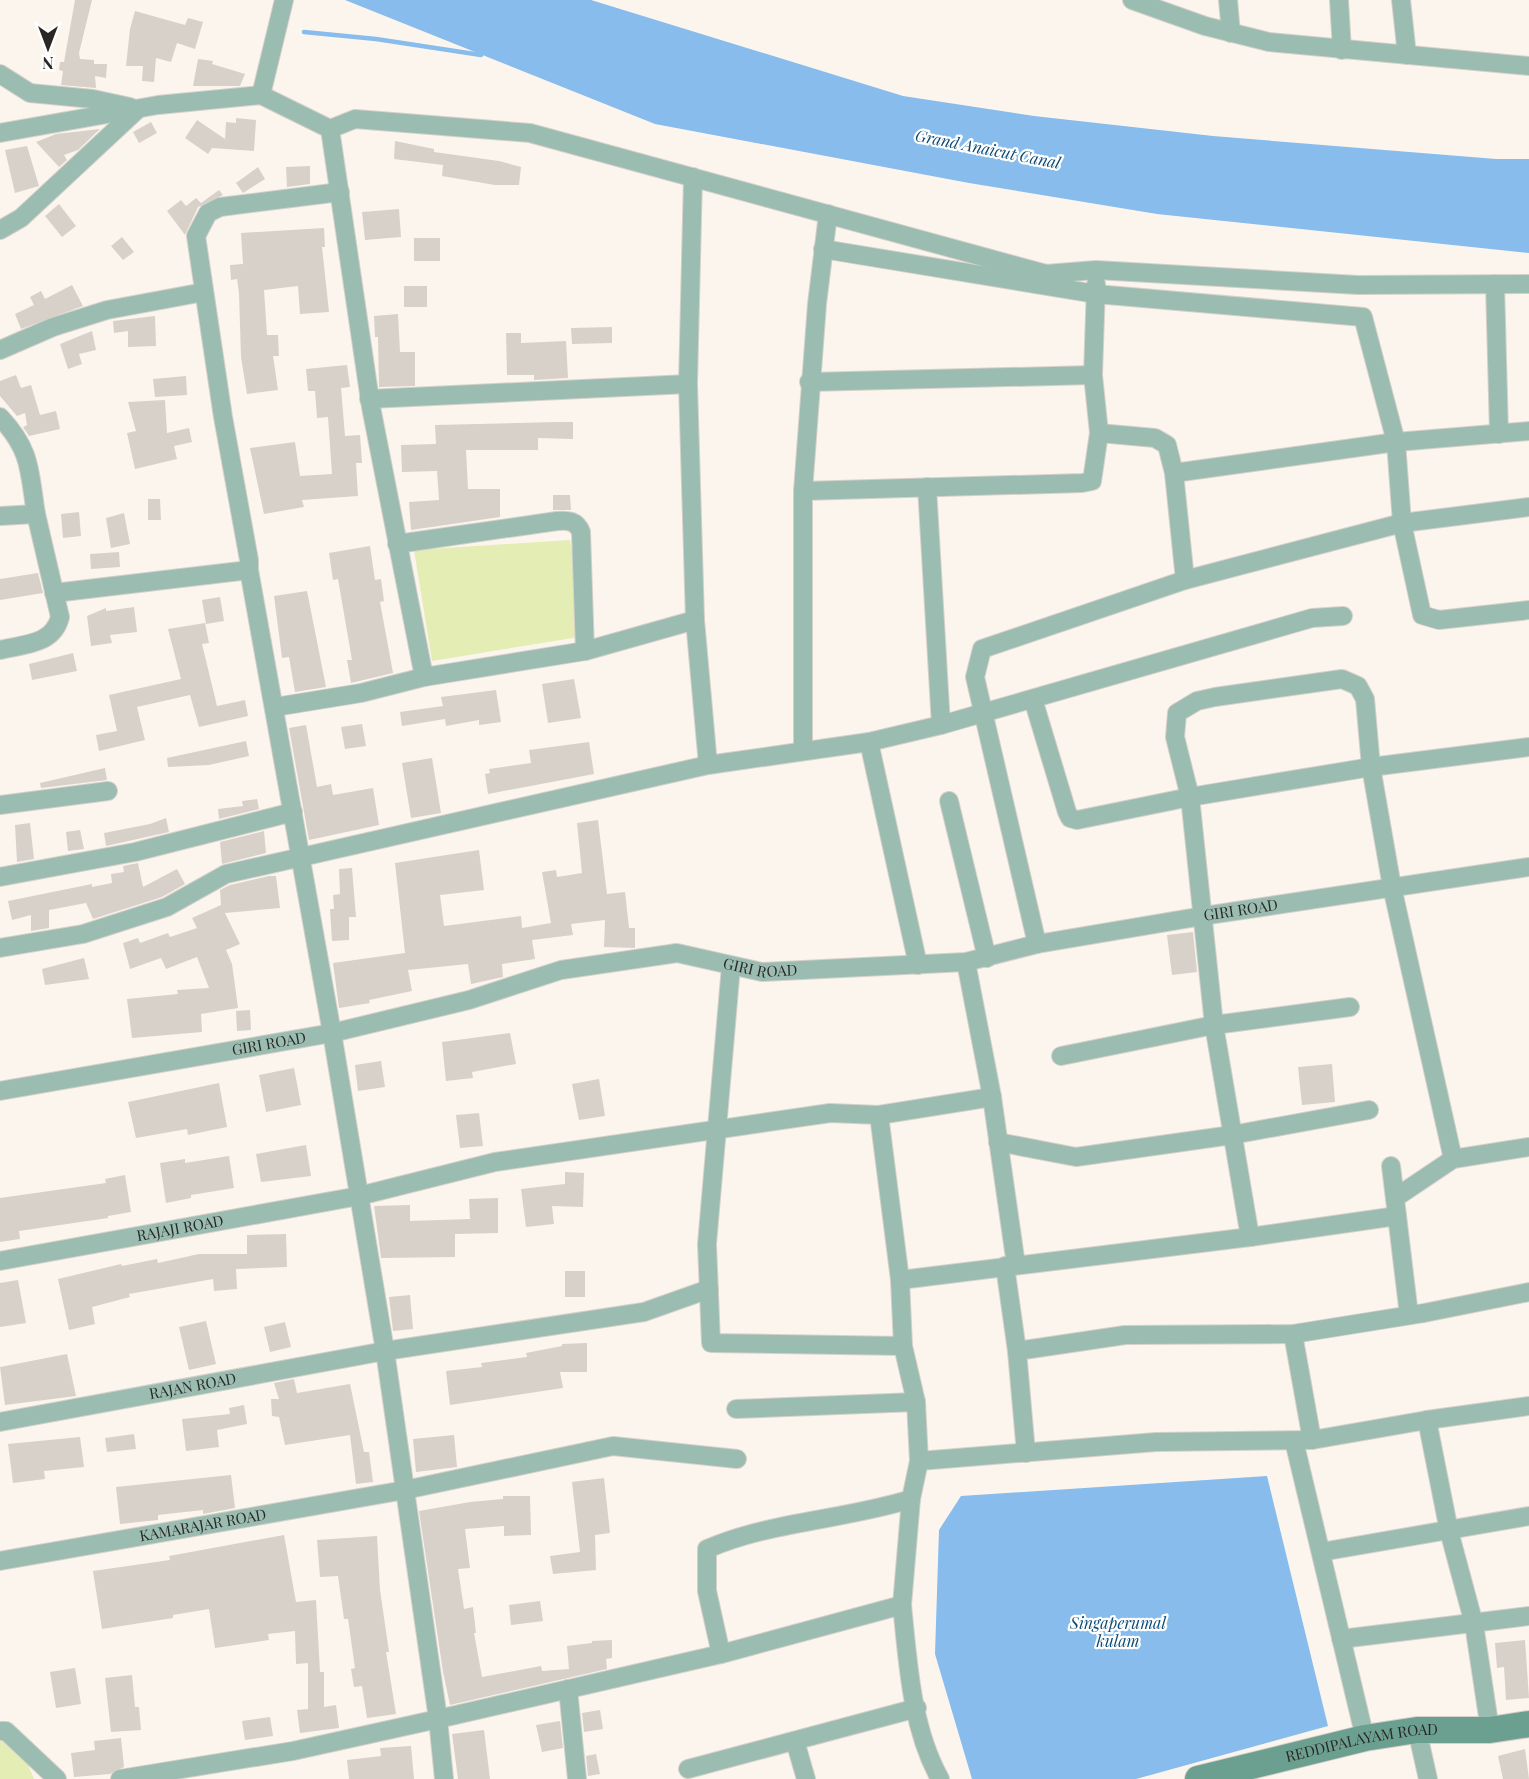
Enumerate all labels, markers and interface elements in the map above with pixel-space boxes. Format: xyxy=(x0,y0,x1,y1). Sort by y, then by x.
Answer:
north arrow xyxy=(18,18,78,78)
text: N xyxy=(42,53,54,74)
water label: Grand Anaicut Canal xyxy=(914,124,1063,173)
street label: GIRI ROAD xyxy=(1202,894,1279,925)
street label: GIRI ROAD xyxy=(722,953,798,982)
street label: GIRI ROAD xyxy=(230,1027,307,1059)
street label: RAJAJI ROAD xyxy=(135,1210,225,1245)
street label: RAJAN ROAD xyxy=(147,1368,238,1403)
street label: KAMARAJAR ROAD xyxy=(138,1503,268,1545)
water label: Singaperumal kulam xyxy=(1069,1612,1166,1651)
street label: REDDIPALAYAM ROAD xyxy=(1283,1719,1438,1766)

